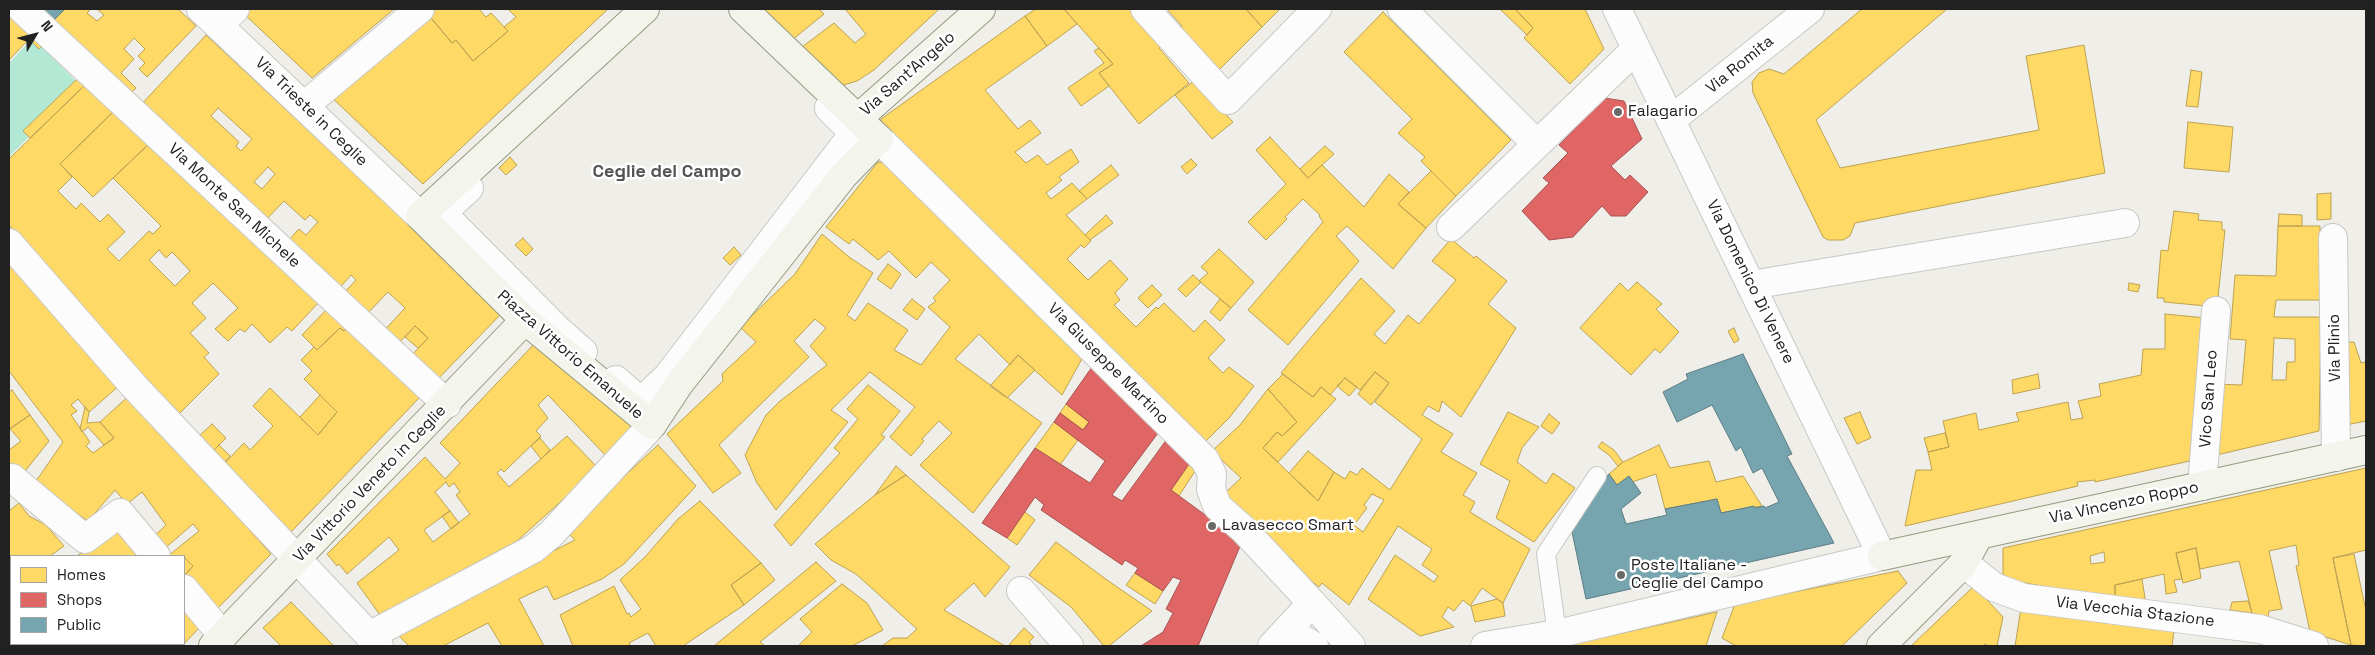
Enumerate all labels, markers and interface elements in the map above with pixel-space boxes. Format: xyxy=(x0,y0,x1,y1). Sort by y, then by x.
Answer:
north arrow xyxy=(10,10,60,60)
text: N xyxy=(37,17,57,35)
street label: Via Sant'Angelo xyxy=(857,28,959,120)
street label: Via Romita xyxy=(1702,32,1778,98)
street label: Via Trieste in Ceglie xyxy=(251,53,371,171)
place label: Falagario xyxy=(1628,102,1698,122)
marker: Falagario xyxy=(1612,106,1624,118)
street label: Via Monte San Michele xyxy=(164,140,304,272)
district label: Ceglie del Campo xyxy=(592,161,742,183)
street label: Via Domenico Di Venere xyxy=(1702,197,1798,367)
street label: Piazza Vittorio Emanuele xyxy=(493,286,647,424)
street label: Via Giuseppe Martino xyxy=(1043,299,1173,429)
street label: Via Plinio xyxy=(2325,314,2345,382)
street label: Vico San Leo xyxy=(2196,349,2222,449)
street label: Via Vittorio Veneto in Ceglie xyxy=(290,401,450,567)
street label: Via Vincenzo Roppo xyxy=(2048,478,2200,528)
place label: Lavasecco Smart xyxy=(1222,516,1354,536)
marker: Lavasecco Smart xyxy=(1206,520,1218,532)
legend xyxy=(10,555,185,645)
place label: Poste Italiane - Ceglie del Campo xyxy=(1631,556,1764,594)
text: Homes xyxy=(57,565,106,584)
marker: Poste Italiane - Ceglie del Campo xyxy=(1615,569,1627,581)
text: Shops xyxy=(57,590,102,609)
street label: Via Vecchia Stazione xyxy=(2055,593,2215,631)
text: Public xyxy=(57,615,101,634)

